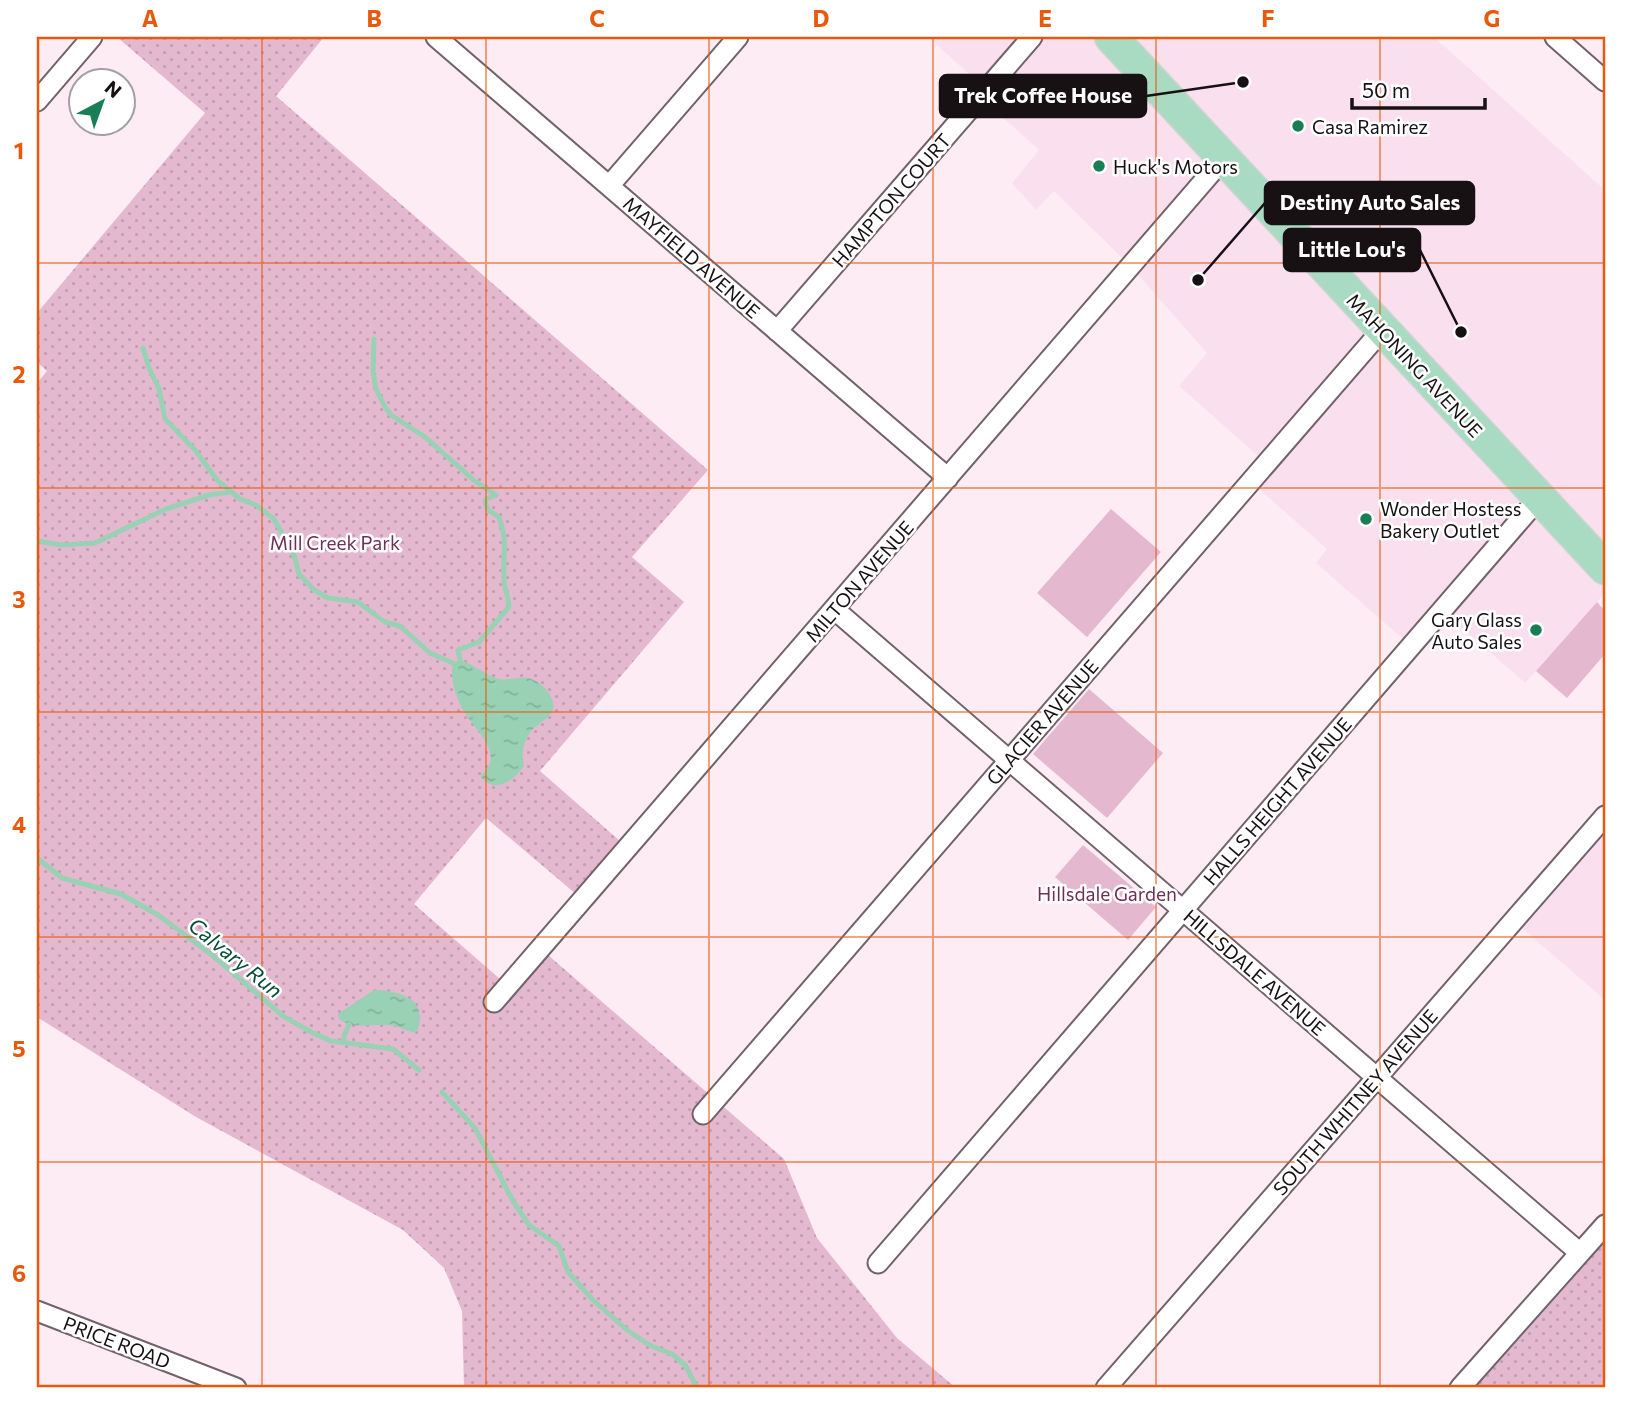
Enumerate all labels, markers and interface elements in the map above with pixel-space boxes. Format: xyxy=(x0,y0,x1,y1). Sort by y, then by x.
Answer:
text: A xyxy=(142,4,159,32)
text: B xyxy=(366,4,382,32)
text: C xyxy=(589,4,605,32)
text: D xyxy=(813,4,830,32)
text: E xyxy=(1038,4,1052,32)
text: F xyxy=(1261,4,1275,32)
text: G xyxy=(1484,4,1500,32)
north arrow xyxy=(66,66,136,136)
scale bar xyxy=(1352,66,1484,110)
text: N xyxy=(101,75,126,102)
callout: Trek Coffee House xyxy=(940,75,1146,117)
text: 50 m xyxy=(1362,77,1410,102)
text: Trek Coffee House xyxy=(954,82,1132,107)
place label: Casa Ramirez xyxy=(1312,115,1428,138)
marker: Casa Ramirez xyxy=(1290,118,1306,134)
street label: HAMPTON COURT xyxy=(827,128,955,272)
text: 1 xyxy=(14,136,24,164)
place label: Huck's Motors xyxy=(1113,155,1238,178)
marker: Huck's Motors xyxy=(1091,158,1107,174)
callout: Destiny Auto Sales xyxy=(1265,182,1474,224)
text: Destiny Auto Sales xyxy=(1280,189,1461,214)
street label: MAYFIELD AVENUE xyxy=(619,191,765,323)
callout: Little Lou's xyxy=(1284,229,1420,271)
text: Little Lou's xyxy=(1298,236,1406,261)
street label: MAHONING AVENUE xyxy=(1342,288,1488,442)
text: 2 xyxy=(12,360,26,388)
place label: Wonder Hostess Bakery Outlet xyxy=(1380,497,1521,542)
marker: Wonder Hostess Bakery Outlet xyxy=(1358,511,1374,527)
street label: MILTON AVENUE xyxy=(800,516,918,646)
park label: Mill Creek Park xyxy=(270,531,400,554)
text: 3 xyxy=(12,585,26,613)
place label: Gary Glass Auto Sales xyxy=(1431,608,1522,653)
marker: Gary Glass Auto Sales xyxy=(1528,622,1544,638)
street label: GLACIER AVENUE xyxy=(981,655,1103,789)
street label: HALLS HEIGHT AVENUE xyxy=(1198,713,1356,889)
text: 4 xyxy=(12,810,26,838)
park label: Hillsdale Garden xyxy=(1037,882,1177,905)
street label: HILLSDALE AVENUE xyxy=(1179,904,1331,1040)
water label: Calvary Run xyxy=(184,912,288,1002)
street label: SOUTH WHITNEY AVENUE xyxy=(1268,1004,1442,1200)
text: 5 xyxy=(12,1034,26,1062)
text: 6 xyxy=(12,1259,26,1287)
street label: PRICE ROAD xyxy=(60,1311,174,1373)

